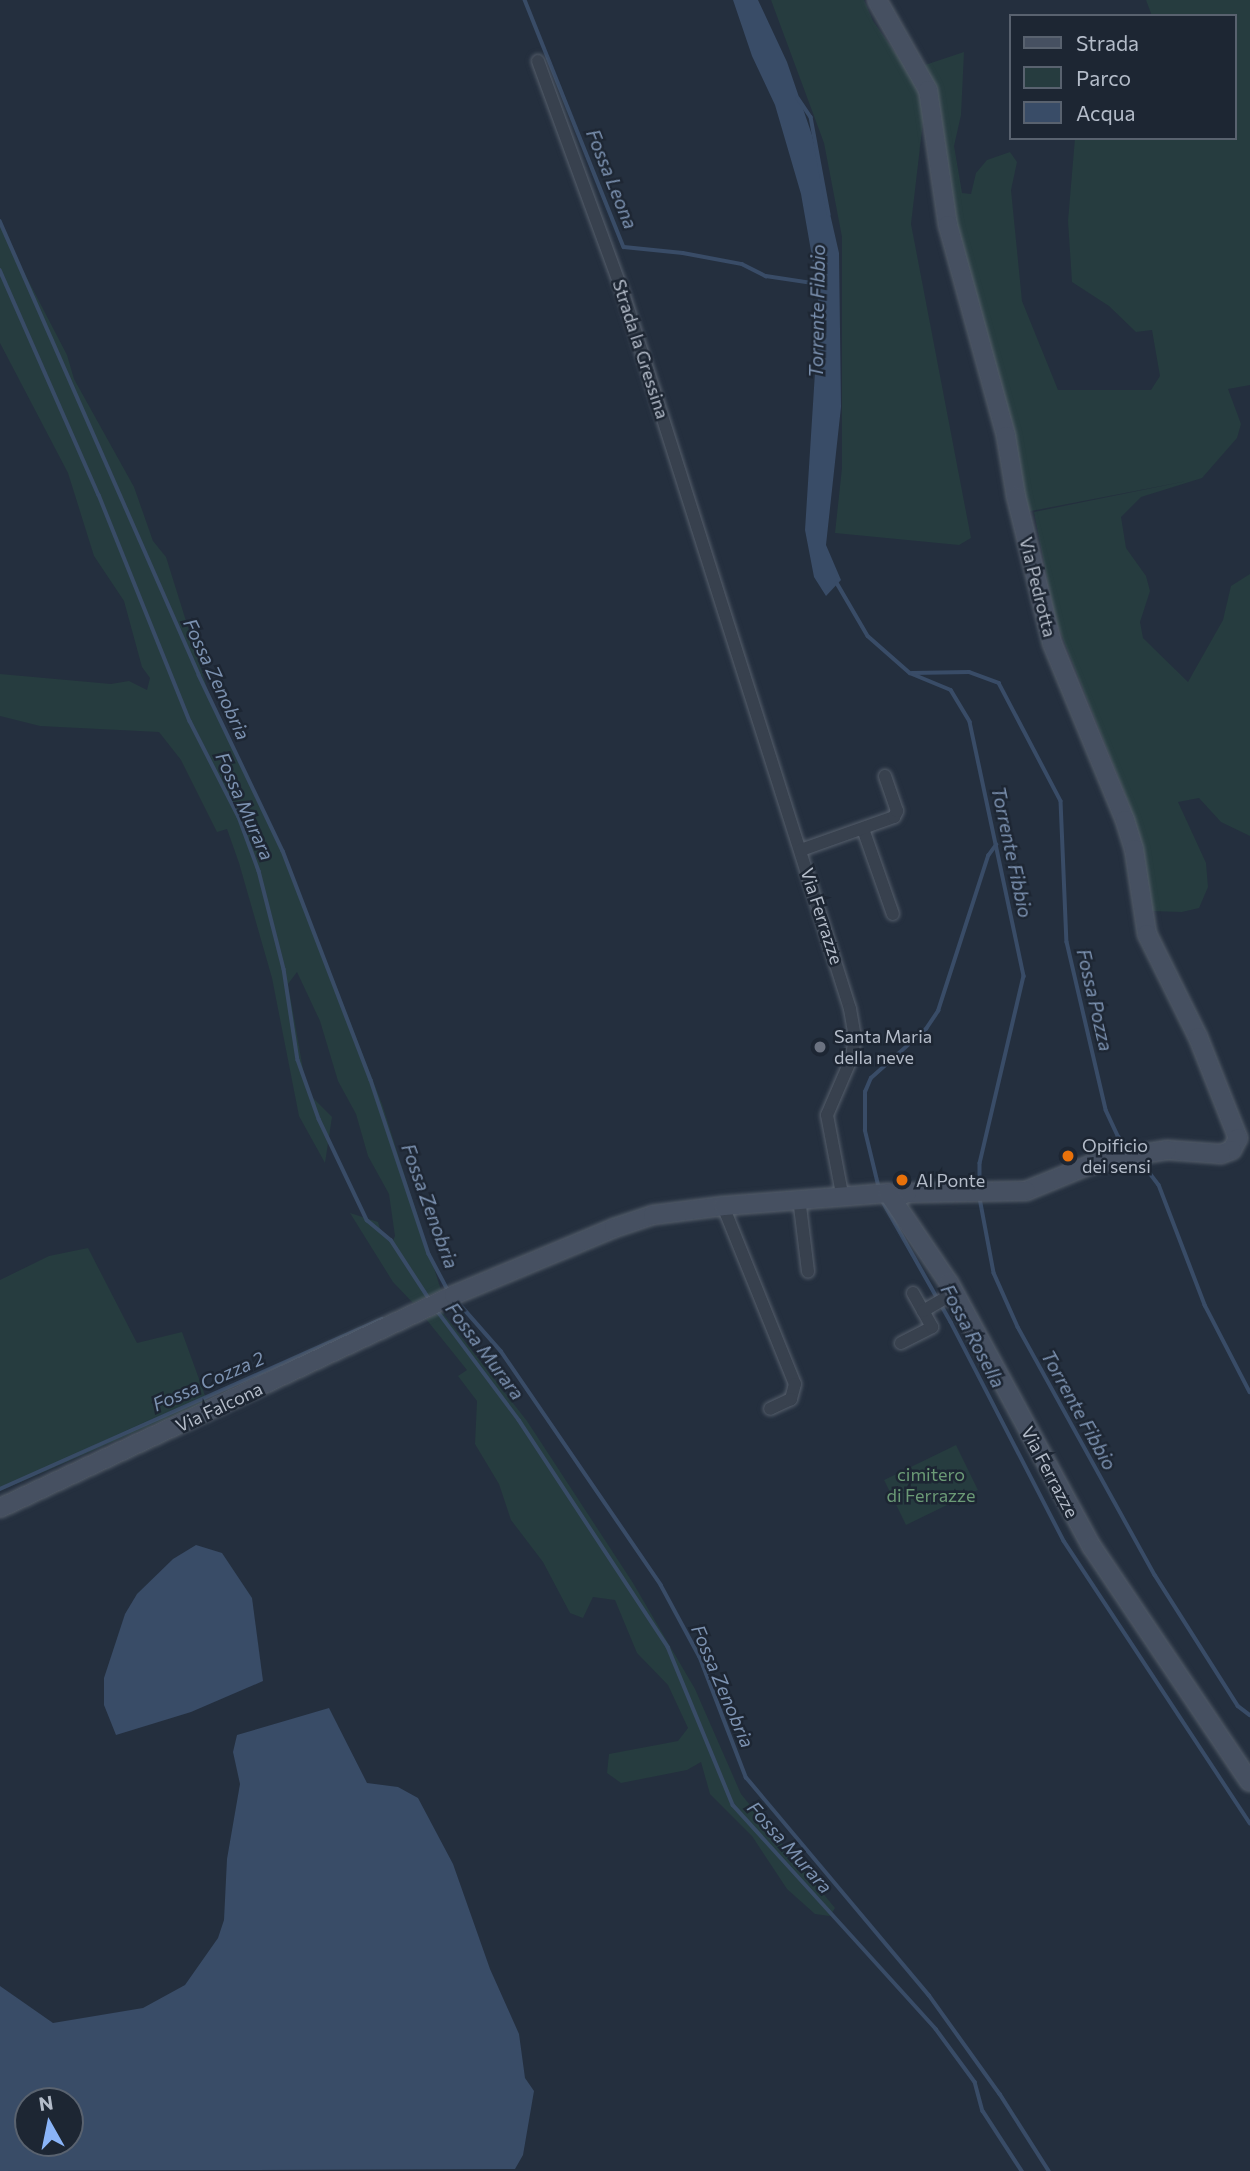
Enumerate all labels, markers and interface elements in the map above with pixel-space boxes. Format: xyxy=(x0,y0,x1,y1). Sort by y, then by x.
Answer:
legend xyxy=(1009,14,1236,140)
text: Strada xyxy=(1076,30,1139,55)
text: Parco xyxy=(1076,65,1131,90)
text: Acqua xyxy=(1076,100,1135,125)
water label: Fossa Leona xyxy=(582,126,642,232)
water label: Torrente Fibbio xyxy=(804,244,830,378)
street label: Strada la Gressina xyxy=(608,277,674,421)
street label: Via Pedrotta xyxy=(1015,535,1061,639)
water label: Fossa Zenobria xyxy=(179,615,255,743)
water label: Fossa Murara xyxy=(211,748,279,864)
water label: Torrente Fibbio xyxy=(987,784,1037,920)
street label: Via Ferrazze xyxy=(796,865,848,967)
water label: Fossa Pozza xyxy=(1072,947,1118,1053)
place label: Santa Maria della neve xyxy=(834,1026,932,1068)
marker: Santa Maria della neve xyxy=(812,1039,828,1055)
place label: Opificio dei sensi xyxy=(1082,1135,1151,1178)
water label: Fossa Zenobria xyxy=(397,1140,463,1272)
marker: Opificio dei sensi xyxy=(1060,1148,1076,1164)
place label: Al Ponte xyxy=(916,1169,985,1191)
marker: Al Ponte xyxy=(894,1172,910,1188)
water label: Fossa Rosella xyxy=(936,1280,1010,1392)
water label: Fossa Murara xyxy=(441,1298,529,1404)
water label: Fossa Cozza 2 xyxy=(149,1346,267,1416)
water label: Torrente Fibbio xyxy=(1037,1346,1121,1474)
street label: Via Falcona xyxy=(172,1378,266,1436)
street label: Via Ferrazze xyxy=(1017,1423,1083,1521)
park label: cimitero di Ferrazze xyxy=(887,1464,975,1506)
water label: Fossa Zenobria xyxy=(687,1621,759,1751)
water label: Fossa Murara xyxy=(743,1796,837,1898)
north arrow xyxy=(14,2087,84,2157)
text: N xyxy=(37,2090,55,2115)

